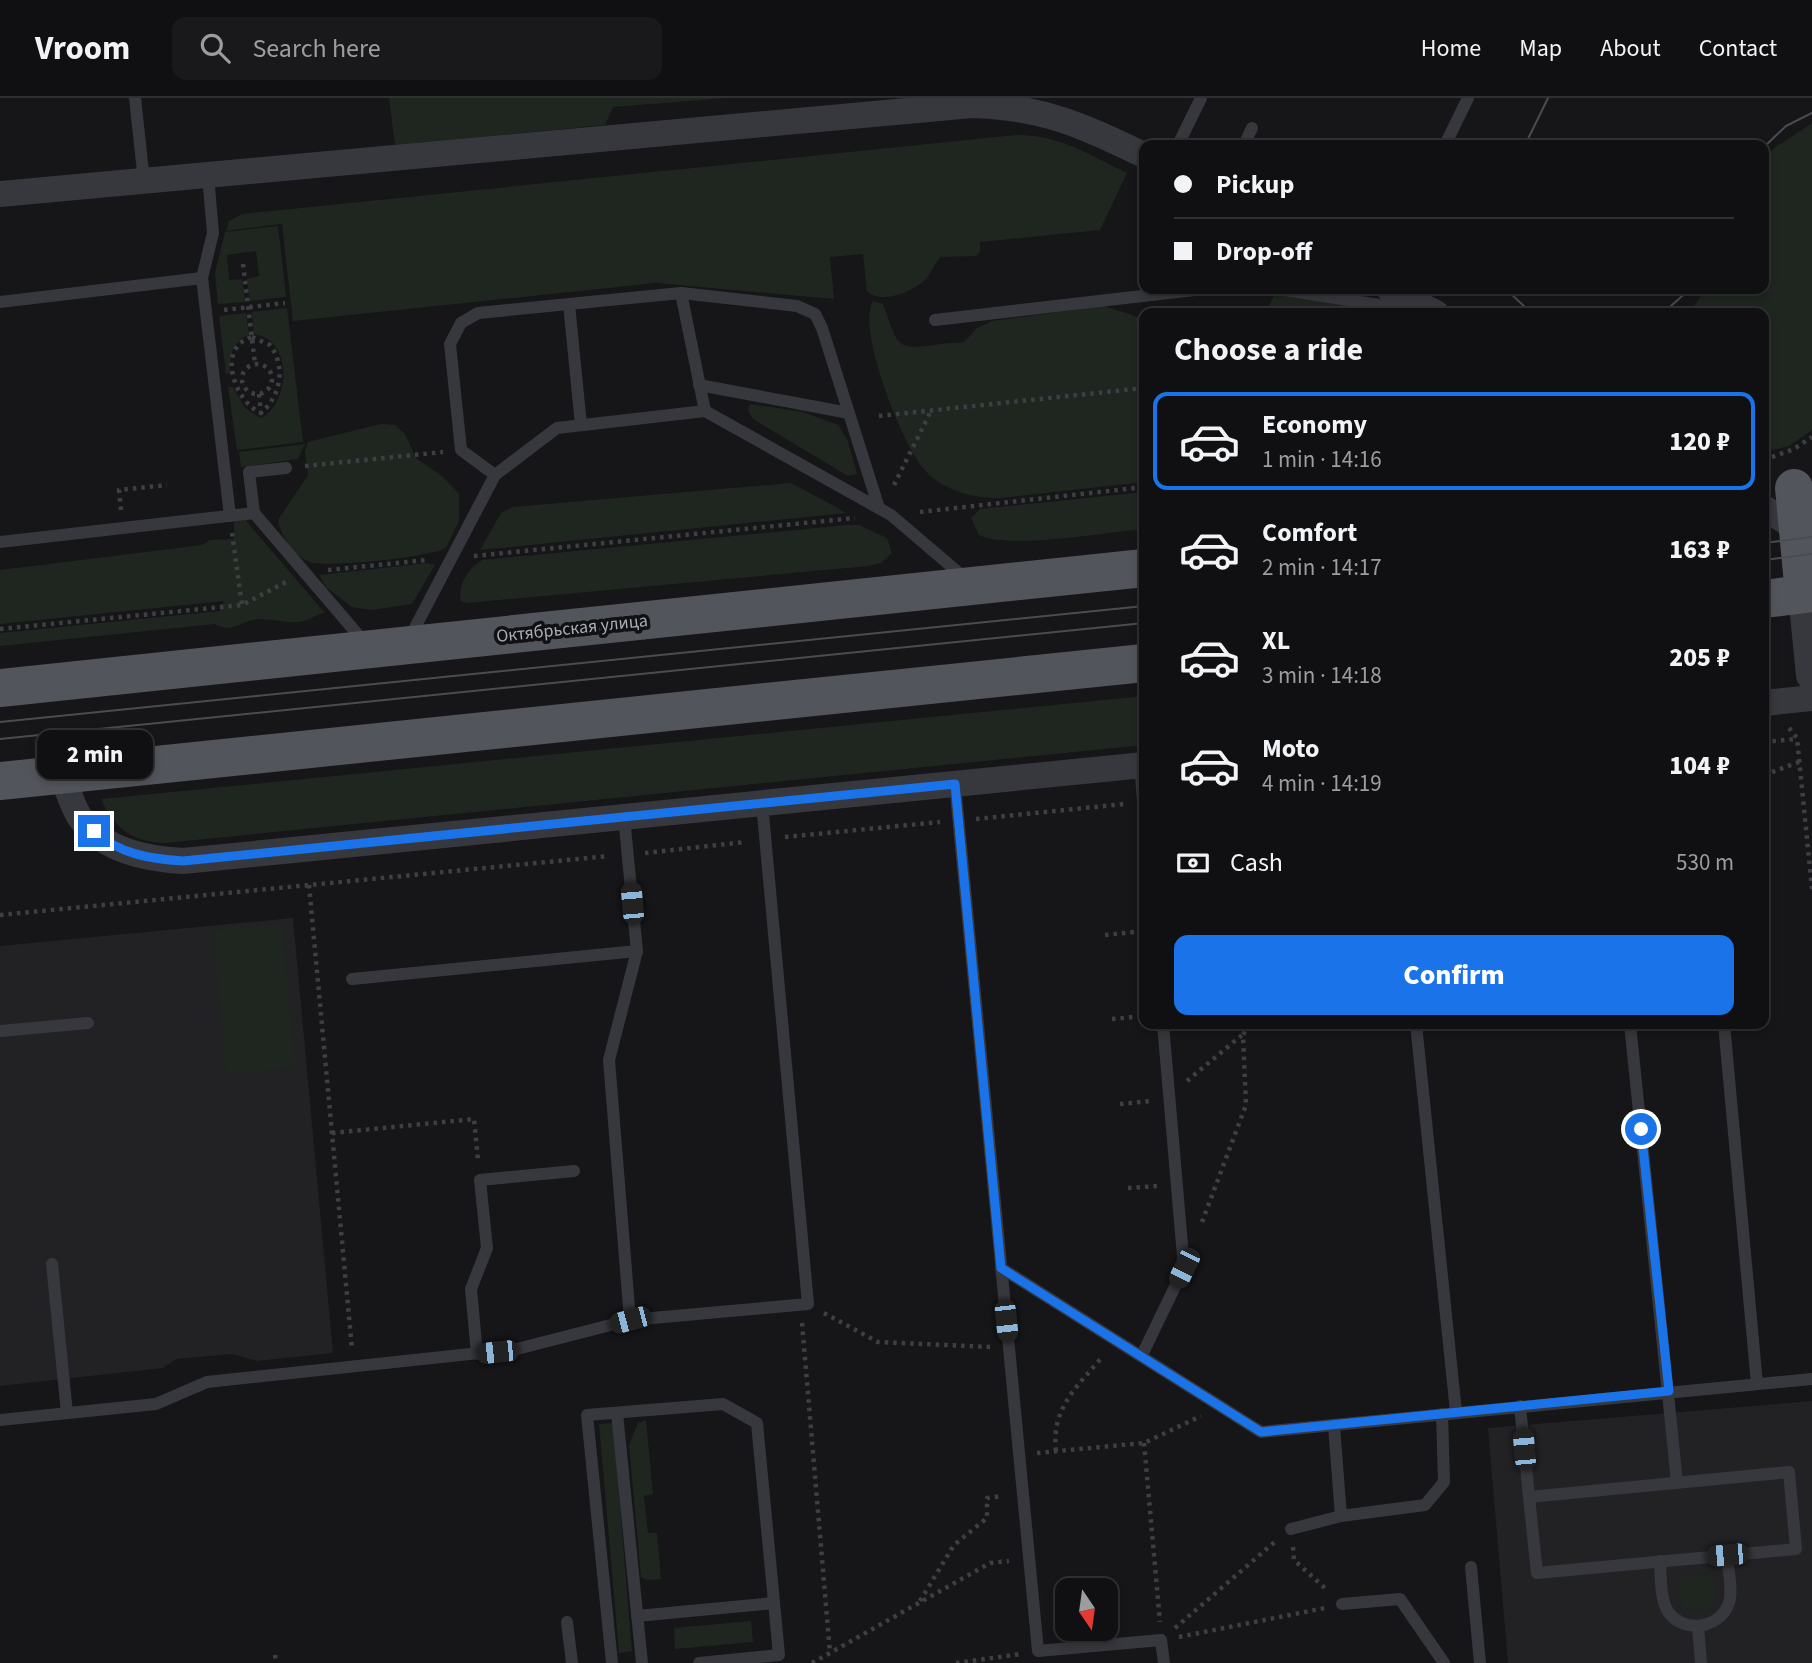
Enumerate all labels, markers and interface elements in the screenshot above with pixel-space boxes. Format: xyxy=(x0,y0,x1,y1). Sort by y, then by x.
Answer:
search box xyxy=(172,17,662,80)
text: Vroom xyxy=(35,25,130,72)
icon: search xyxy=(196,29,234,67)
text: Search here xyxy=(252,30,381,67)
text: Home xyxy=(1421,31,1481,66)
text: Map xyxy=(1519,31,1562,66)
text: About xyxy=(1600,31,1661,66)
text: Contact xyxy=(1699,31,1777,66)
text: Pickup xyxy=(1216,166,1294,203)
text: Drop-off xyxy=(1216,233,1312,270)
text: Choose a ride xyxy=(1174,327,1363,373)
text: Economy xyxy=(1262,406,1367,443)
icon: car xyxy=(1178,410,1241,473)
text: 120 ₽ xyxy=(1669,423,1730,460)
text: 1 min · 14:16 xyxy=(1262,443,1382,476)
text: Comfort xyxy=(1262,514,1357,551)
icon: car xyxy=(1178,518,1241,581)
text: 163 ₽ xyxy=(1669,531,1730,568)
text: 2 min · 14:17 xyxy=(1262,551,1382,584)
street label: Октябрьская улица xyxy=(495,608,649,649)
text: XL xyxy=(1262,622,1290,659)
icon: car xyxy=(1178,626,1241,689)
text: 205 ₽ xyxy=(1669,639,1730,676)
text: 3 min · 14:18 xyxy=(1262,659,1382,692)
callout: 2 min xyxy=(36,730,152,778)
text: Moto xyxy=(1262,730,1319,767)
icon: car xyxy=(1178,734,1241,797)
text: 2 min xyxy=(67,738,123,771)
text: 104 ₽ xyxy=(1669,747,1730,784)
text: 4 min · 14:19 xyxy=(1262,767,1382,800)
route end xyxy=(78,815,110,847)
icon: cash xyxy=(1174,844,1212,882)
text: Cash xyxy=(1230,844,1283,881)
text: 530 m xyxy=(1676,846,1734,879)
car xyxy=(620,881,645,925)
button: Confirm xyxy=(1174,935,1734,1015)
route start xyxy=(1625,1113,1657,1145)
car xyxy=(1166,1245,1203,1291)
car xyxy=(994,1299,1019,1343)
car xyxy=(607,1304,654,1336)
car xyxy=(476,1339,519,1365)
car xyxy=(1512,1427,1537,1471)
car xyxy=(1706,1543,1749,1567)
north arrow xyxy=(1055,1578,1118,1642)
map controls xyxy=(1055,1578,1118,1641)

